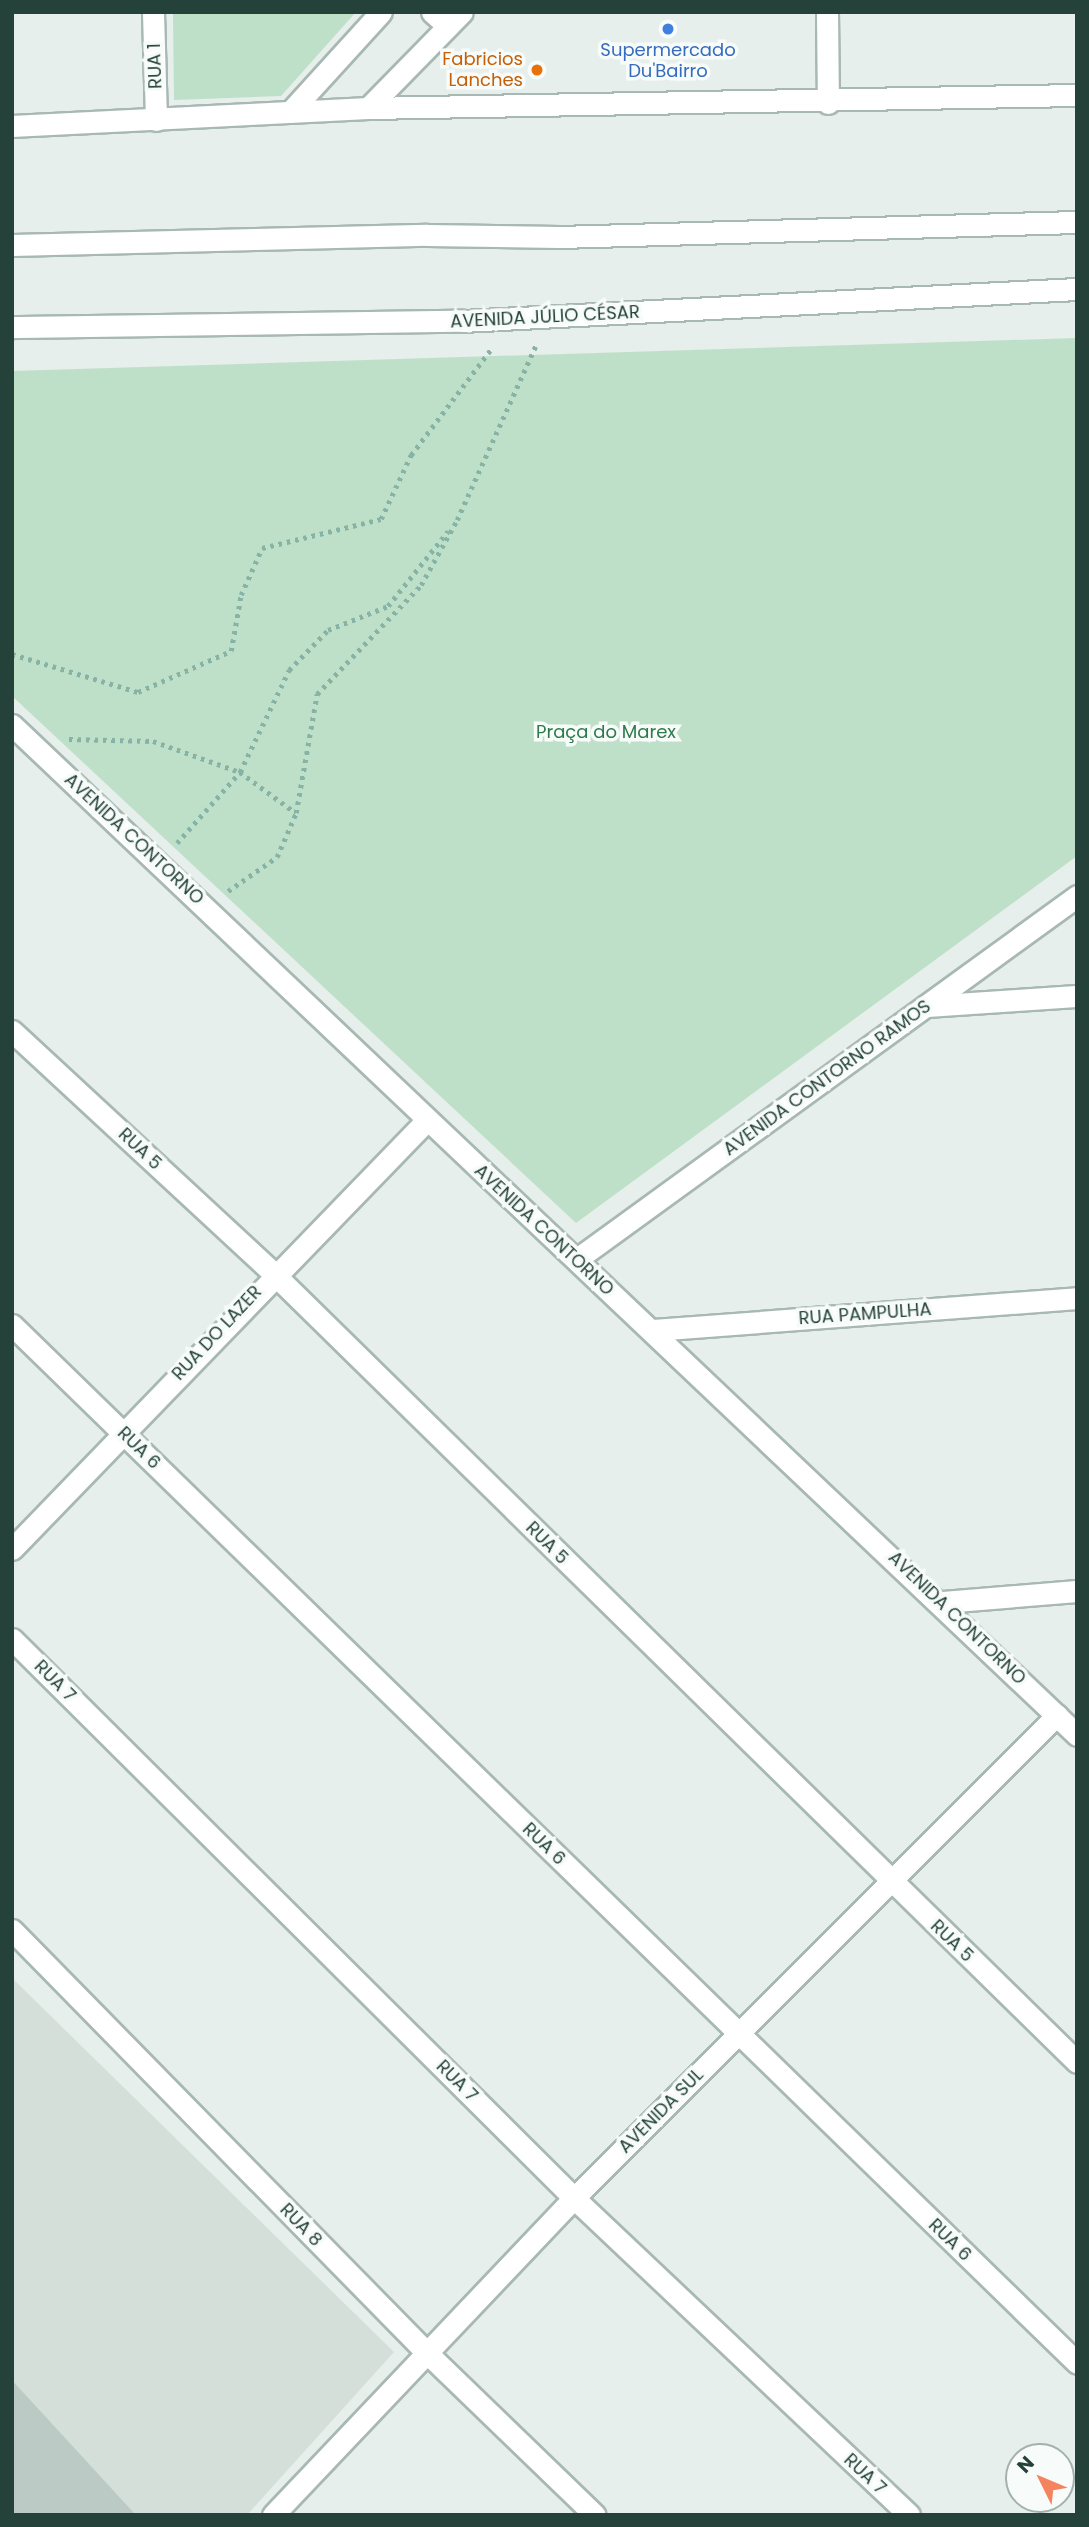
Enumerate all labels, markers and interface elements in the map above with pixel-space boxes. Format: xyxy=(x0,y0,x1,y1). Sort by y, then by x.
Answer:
marker: Supermercado Du'Bairro xyxy=(660,21,676,37)
place label: Supermercado Du'Bairro xyxy=(600,40,736,82)
street label: RUA 1 xyxy=(143,43,167,89)
place label: Fabricios Lanches xyxy=(442,49,523,92)
marker: Fabricios Lanches xyxy=(529,62,545,78)
street label: AVENIDA JÚLIO CÉSAR xyxy=(450,301,640,333)
park label: Praça do Marex xyxy=(536,721,676,743)
street label: AVENIDA CONTORNO xyxy=(60,769,208,909)
street label: AVENIDA CONTORNO RAMOS xyxy=(719,996,935,1160)
street label: RUA 5 xyxy=(114,1124,166,1174)
street label: AVENIDA CONTORNO xyxy=(470,1160,618,1300)
street label: RUA DO LAZER xyxy=(168,1281,266,1385)
street label: RUA PAMPULHA xyxy=(798,1299,932,1329)
street label: RUA 6 xyxy=(113,1422,165,1474)
street label: RUA 5 xyxy=(521,1517,573,1569)
street label: AVENIDA CONTORNO xyxy=(884,1547,1030,1689)
street label: RUA 7 xyxy=(30,1656,80,1706)
street label: RUA 6 xyxy=(518,1818,570,1870)
street label: RUA 5 xyxy=(926,1915,978,1967)
street label: RUA 7 xyxy=(432,2056,482,2106)
street label: AVENIDA SUL xyxy=(614,2064,708,2158)
street label: RUA 8 xyxy=(275,2199,327,2251)
street label: RUA 6 xyxy=(924,2214,976,2266)
north arrow xyxy=(1005,2443,1075,2513)
street label: RUA 7 xyxy=(839,2449,891,2499)
text: N xyxy=(1011,2450,1040,2479)

